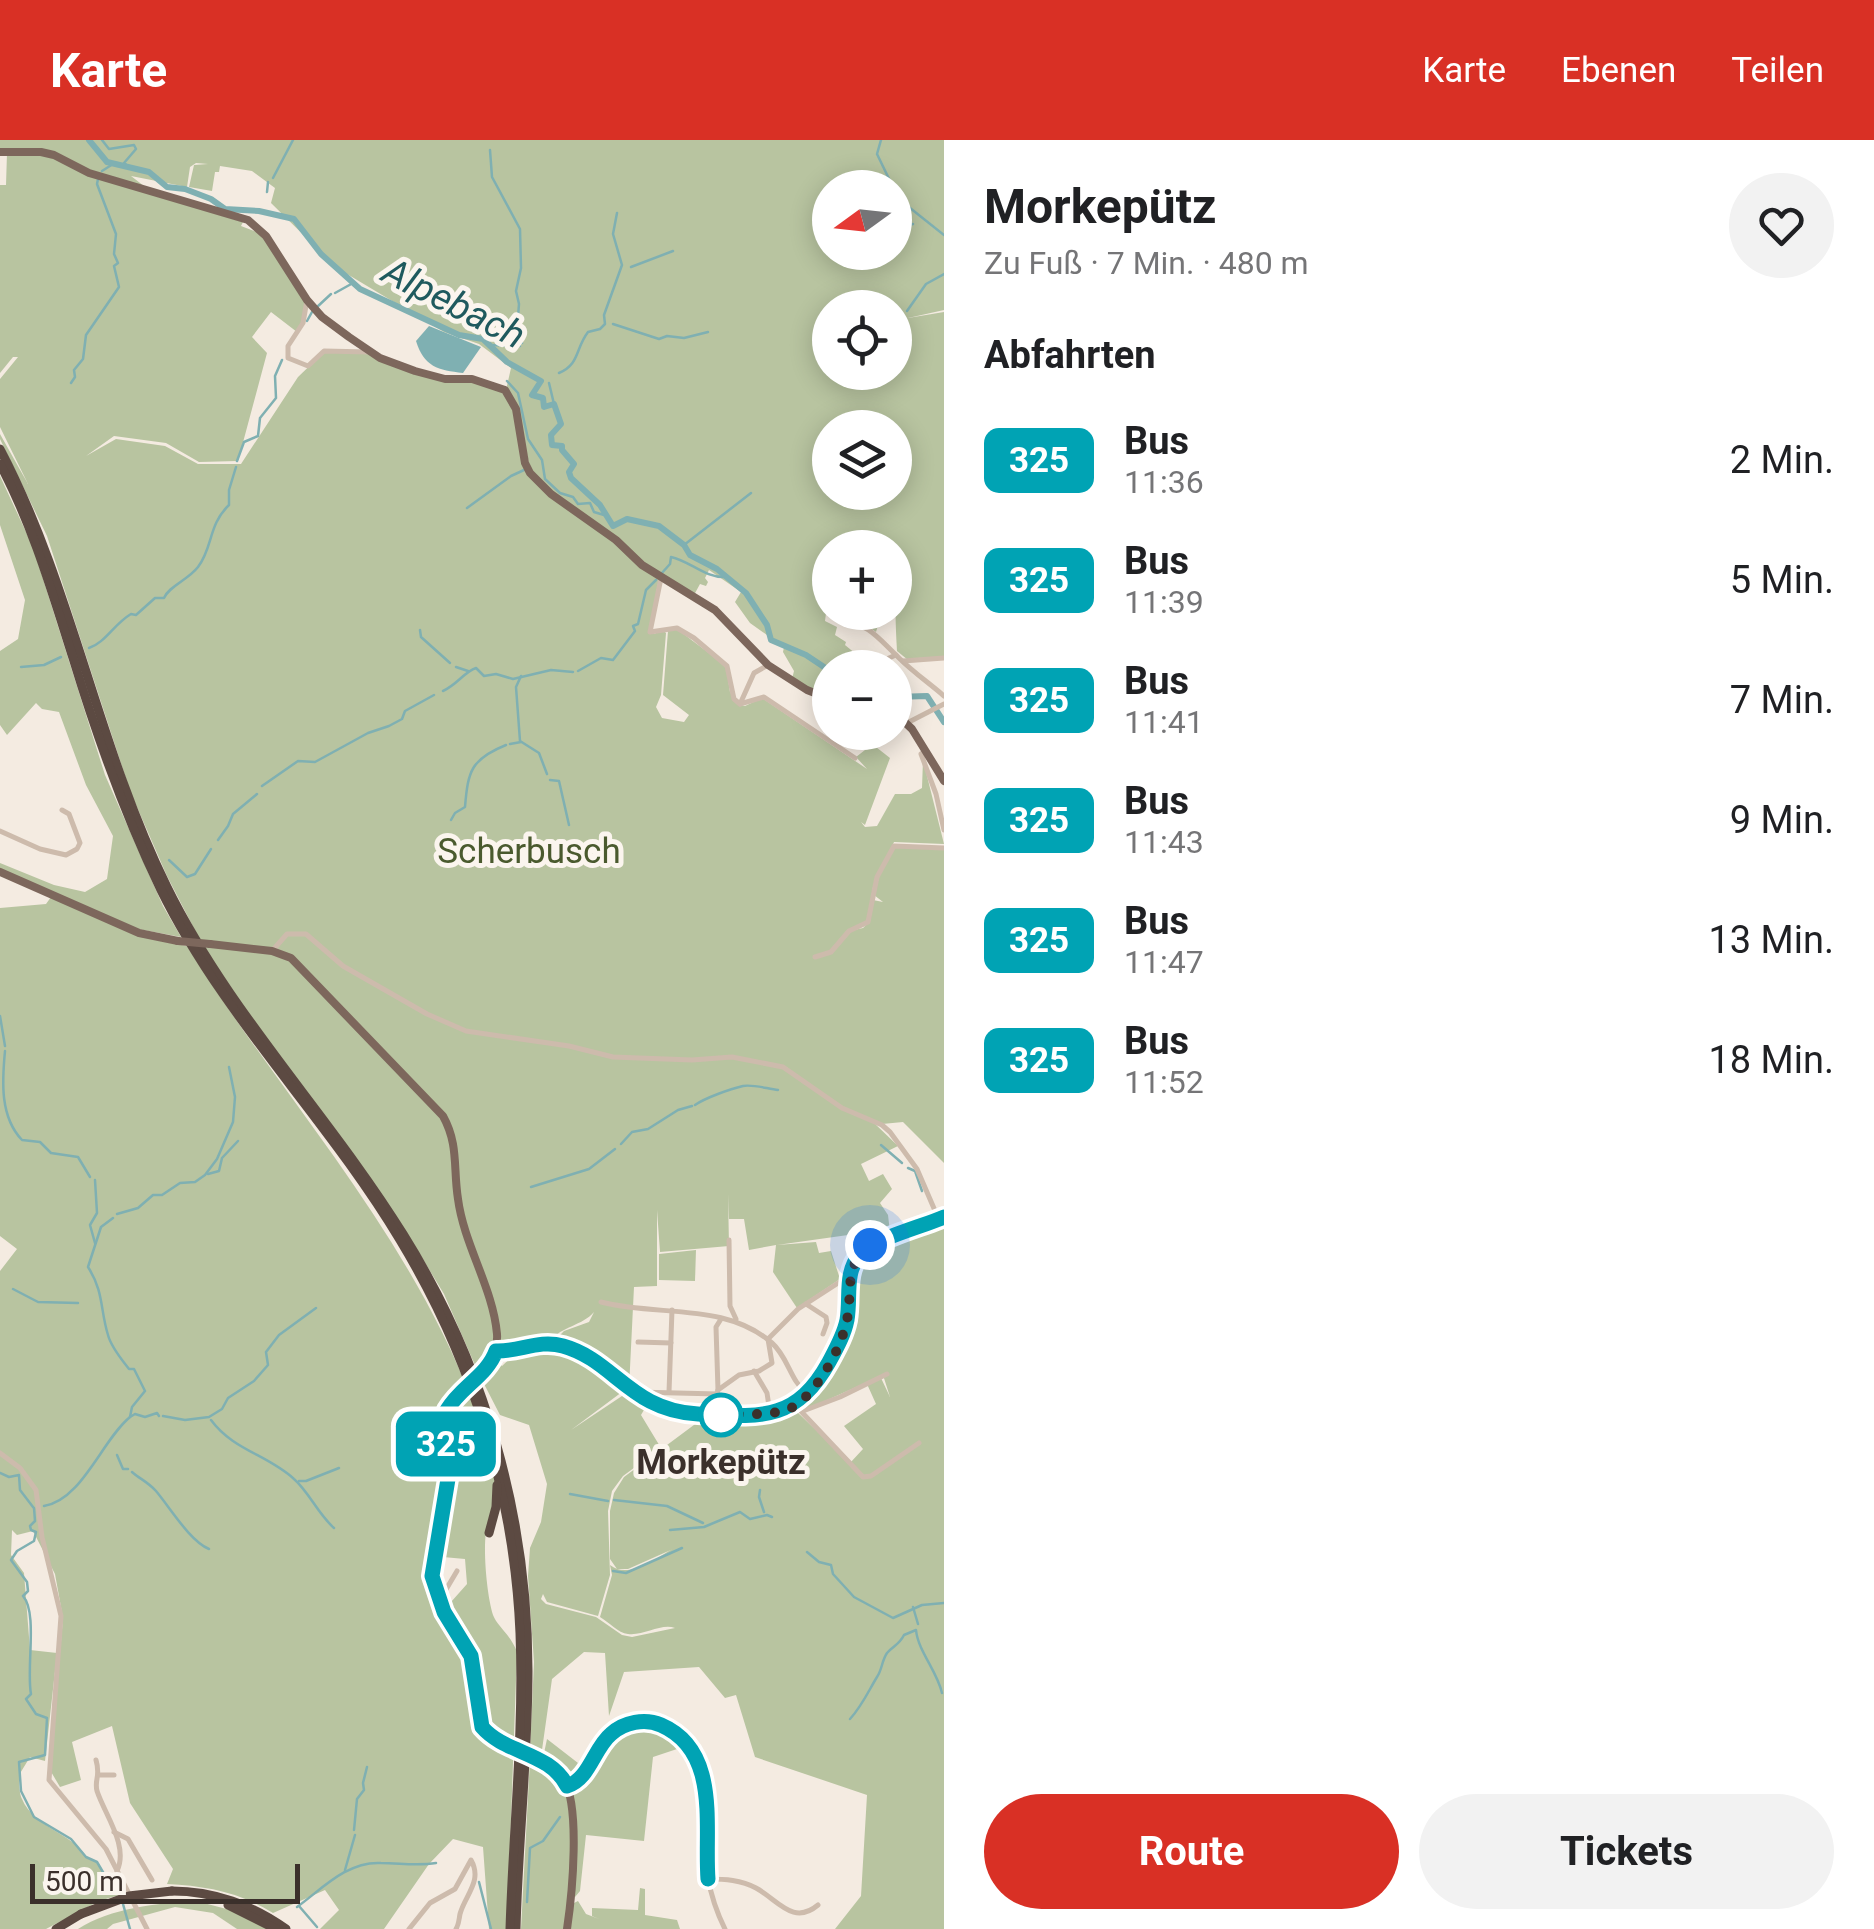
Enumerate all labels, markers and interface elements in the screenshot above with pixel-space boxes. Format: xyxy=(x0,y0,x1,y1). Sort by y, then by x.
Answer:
text: Karte xyxy=(50,42,167,99)
text: Karte xyxy=(1422,50,1506,91)
text: Ebenen xyxy=(1561,50,1676,91)
text: Teilen xyxy=(1731,50,1824,91)
north arrow xyxy=(812,170,912,270)
map controls xyxy=(812,170,912,750)
button: heart xyxy=(1729,173,1834,278)
text: Morkepütz xyxy=(984,178,1216,235)
text: Zu Fuß · 7 Min. · 480 m xyxy=(984,244,1309,282)
water label: Alpebach xyxy=(374,248,532,357)
button: locate xyxy=(812,290,912,390)
text: Abfahrten xyxy=(984,333,1156,377)
button: layers xyxy=(812,410,912,510)
text: Bus xyxy=(1124,419,1189,463)
text: 2 Min. xyxy=(1730,438,1834,482)
text: 325 xyxy=(1009,440,1069,481)
text: 11:36 xyxy=(1124,463,1204,501)
button: + xyxy=(812,530,912,630)
text: Bus xyxy=(1124,539,1189,583)
text: 5 Min. xyxy=(1730,558,1834,602)
text: 325 xyxy=(1009,560,1069,601)
text: 11:39 xyxy=(1124,583,1204,621)
button: − xyxy=(812,650,912,750)
text: Bus xyxy=(1124,659,1189,703)
text: 7 Min. xyxy=(1730,678,1834,722)
text: 325 xyxy=(1009,680,1069,721)
text: 11:41 xyxy=(1124,703,1204,741)
text: Bus xyxy=(1124,779,1189,823)
text: 9 Min. xyxy=(1730,798,1834,842)
text: 325 xyxy=(1009,800,1069,841)
text: 11:43 xyxy=(1124,823,1204,861)
park label: Scherbusch xyxy=(437,831,621,872)
text: Bus xyxy=(1124,899,1189,943)
text: 13 Min. xyxy=(1708,918,1834,962)
text: 325 xyxy=(1009,920,1069,961)
text: 11:47 xyxy=(1124,943,1204,981)
text: Bus xyxy=(1124,1019,1189,1063)
text: 18 Min. xyxy=(1708,1038,1834,1082)
text: 325 xyxy=(1009,1040,1069,1081)
text: 11:52 xyxy=(1124,1063,1204,1101)
your location xyxy=(845,1220,895,1270)
marker: Morkepütz xyxy=(700,1394,742,1436)
line badge: 325 xyxy=(388,1412,504,1476)
text: 325 xyxy=(416,1424,476,1465)
place label: Morkepütz xyxy=(636,1442,806,1483)
button: Route xyxy=(984,1794,1399,1909)
button: Tickets xyxy=(1419,1794,1834,1909)
scale bar xyxy=(30,1859,300,1904)
text: 500 m xyxy=(45,1865,124,1898)

